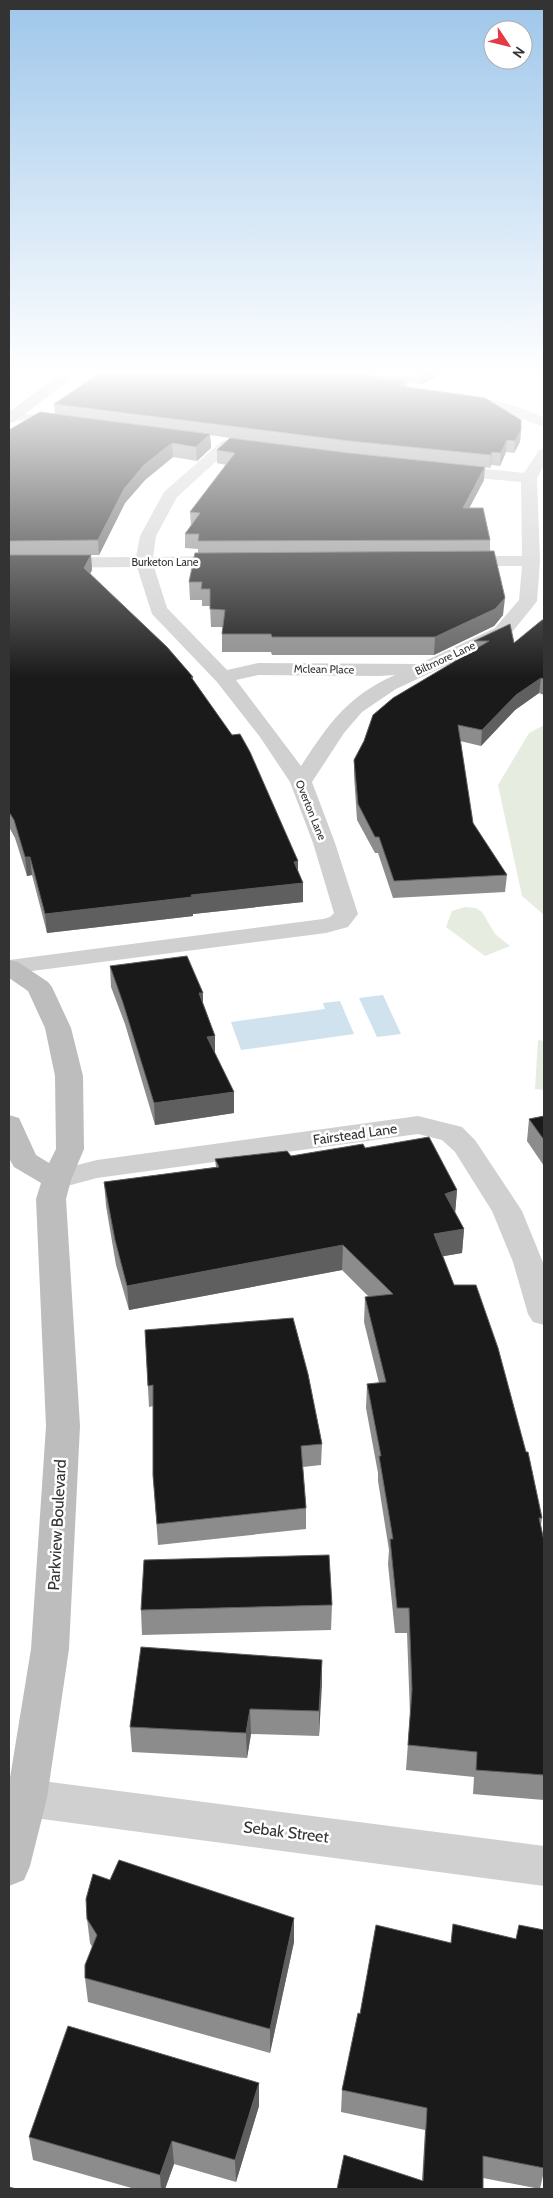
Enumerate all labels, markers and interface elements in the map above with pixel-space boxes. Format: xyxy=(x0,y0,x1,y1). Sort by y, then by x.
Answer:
north arrow xyxy=(483,20,533,70)
text: N xyxy=(508,43,529,62)
street label: Burketon Lane xyxy=(132,555,199,569)
street label: Biltmore Lane xyxy=(413,638,478,678)
street label: Mclean Place xyxy=(294,661,355,677)
street label: Overton Lane xyxy=(293,778,330,843)
street label: Fairstead Lane xyxy=(312,1119,398,1149)
street label: Parkview Boulevard xyxy=(44,1459,70,1591)
street label: Sebak Street xyxy=(242,1817,330,1847)

